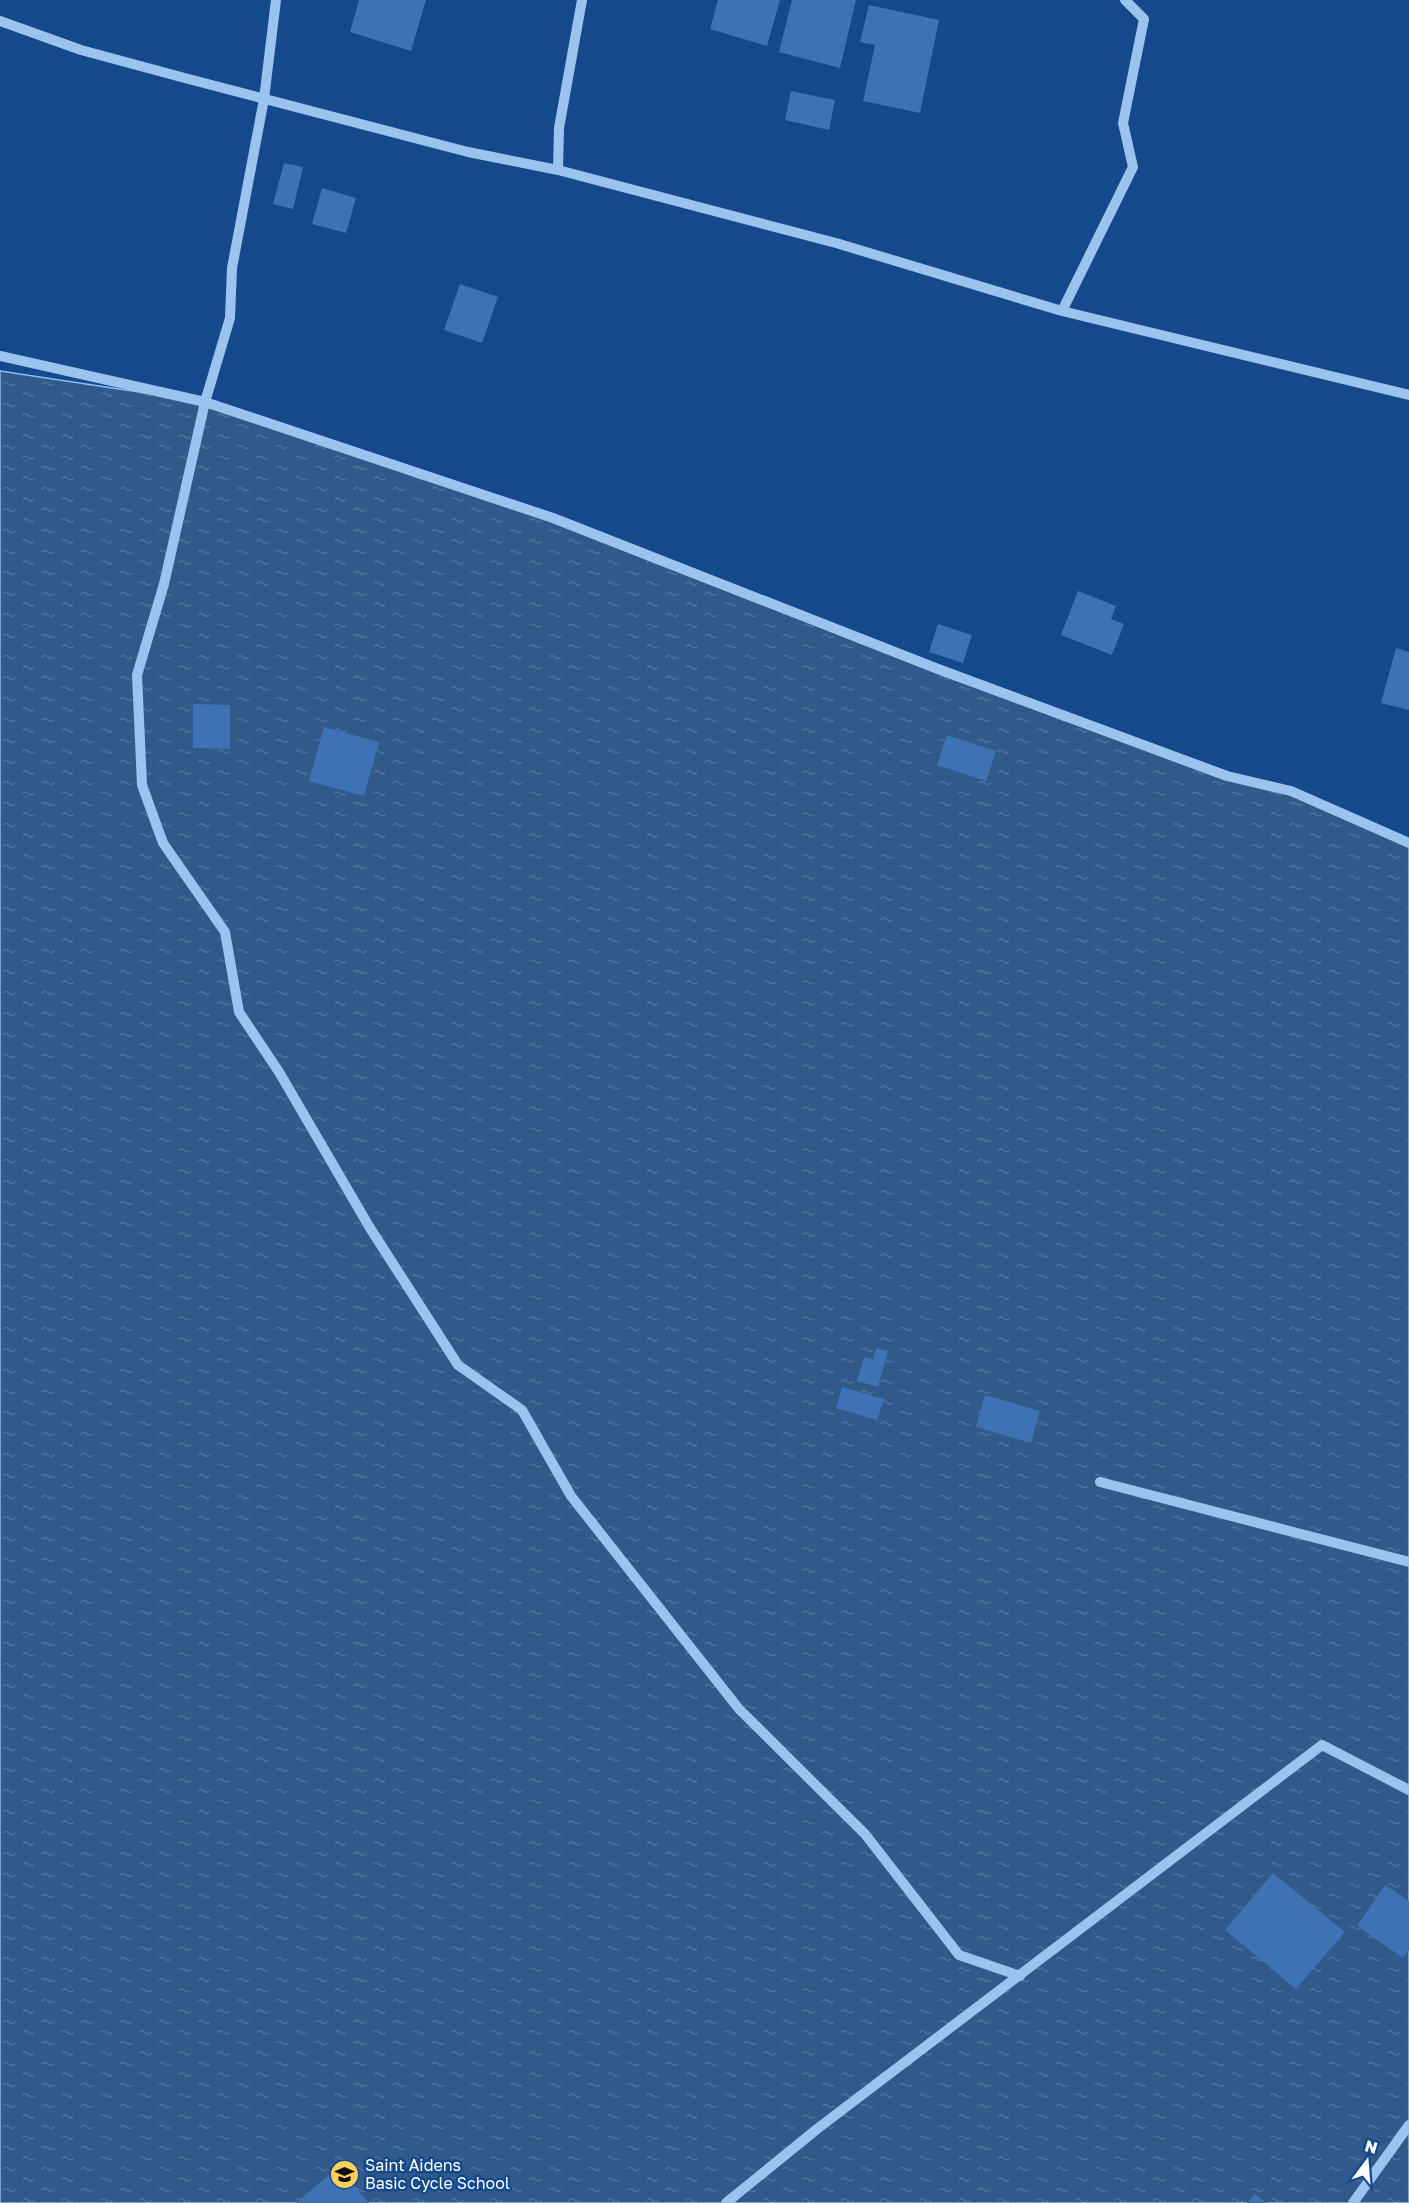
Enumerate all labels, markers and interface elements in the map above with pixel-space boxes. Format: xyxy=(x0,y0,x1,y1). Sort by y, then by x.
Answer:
north arrow xyxy=(1337,2131,1397,2191)
text: N xyxy=(1363,2135,1380,2158)
place label: Saint Aidens Basic Cycle School xyxy=(365,2155,510,2193)
school or university icon: Saint Aidens Basic Cycle School xyxy=(328,2158,360,2190)

